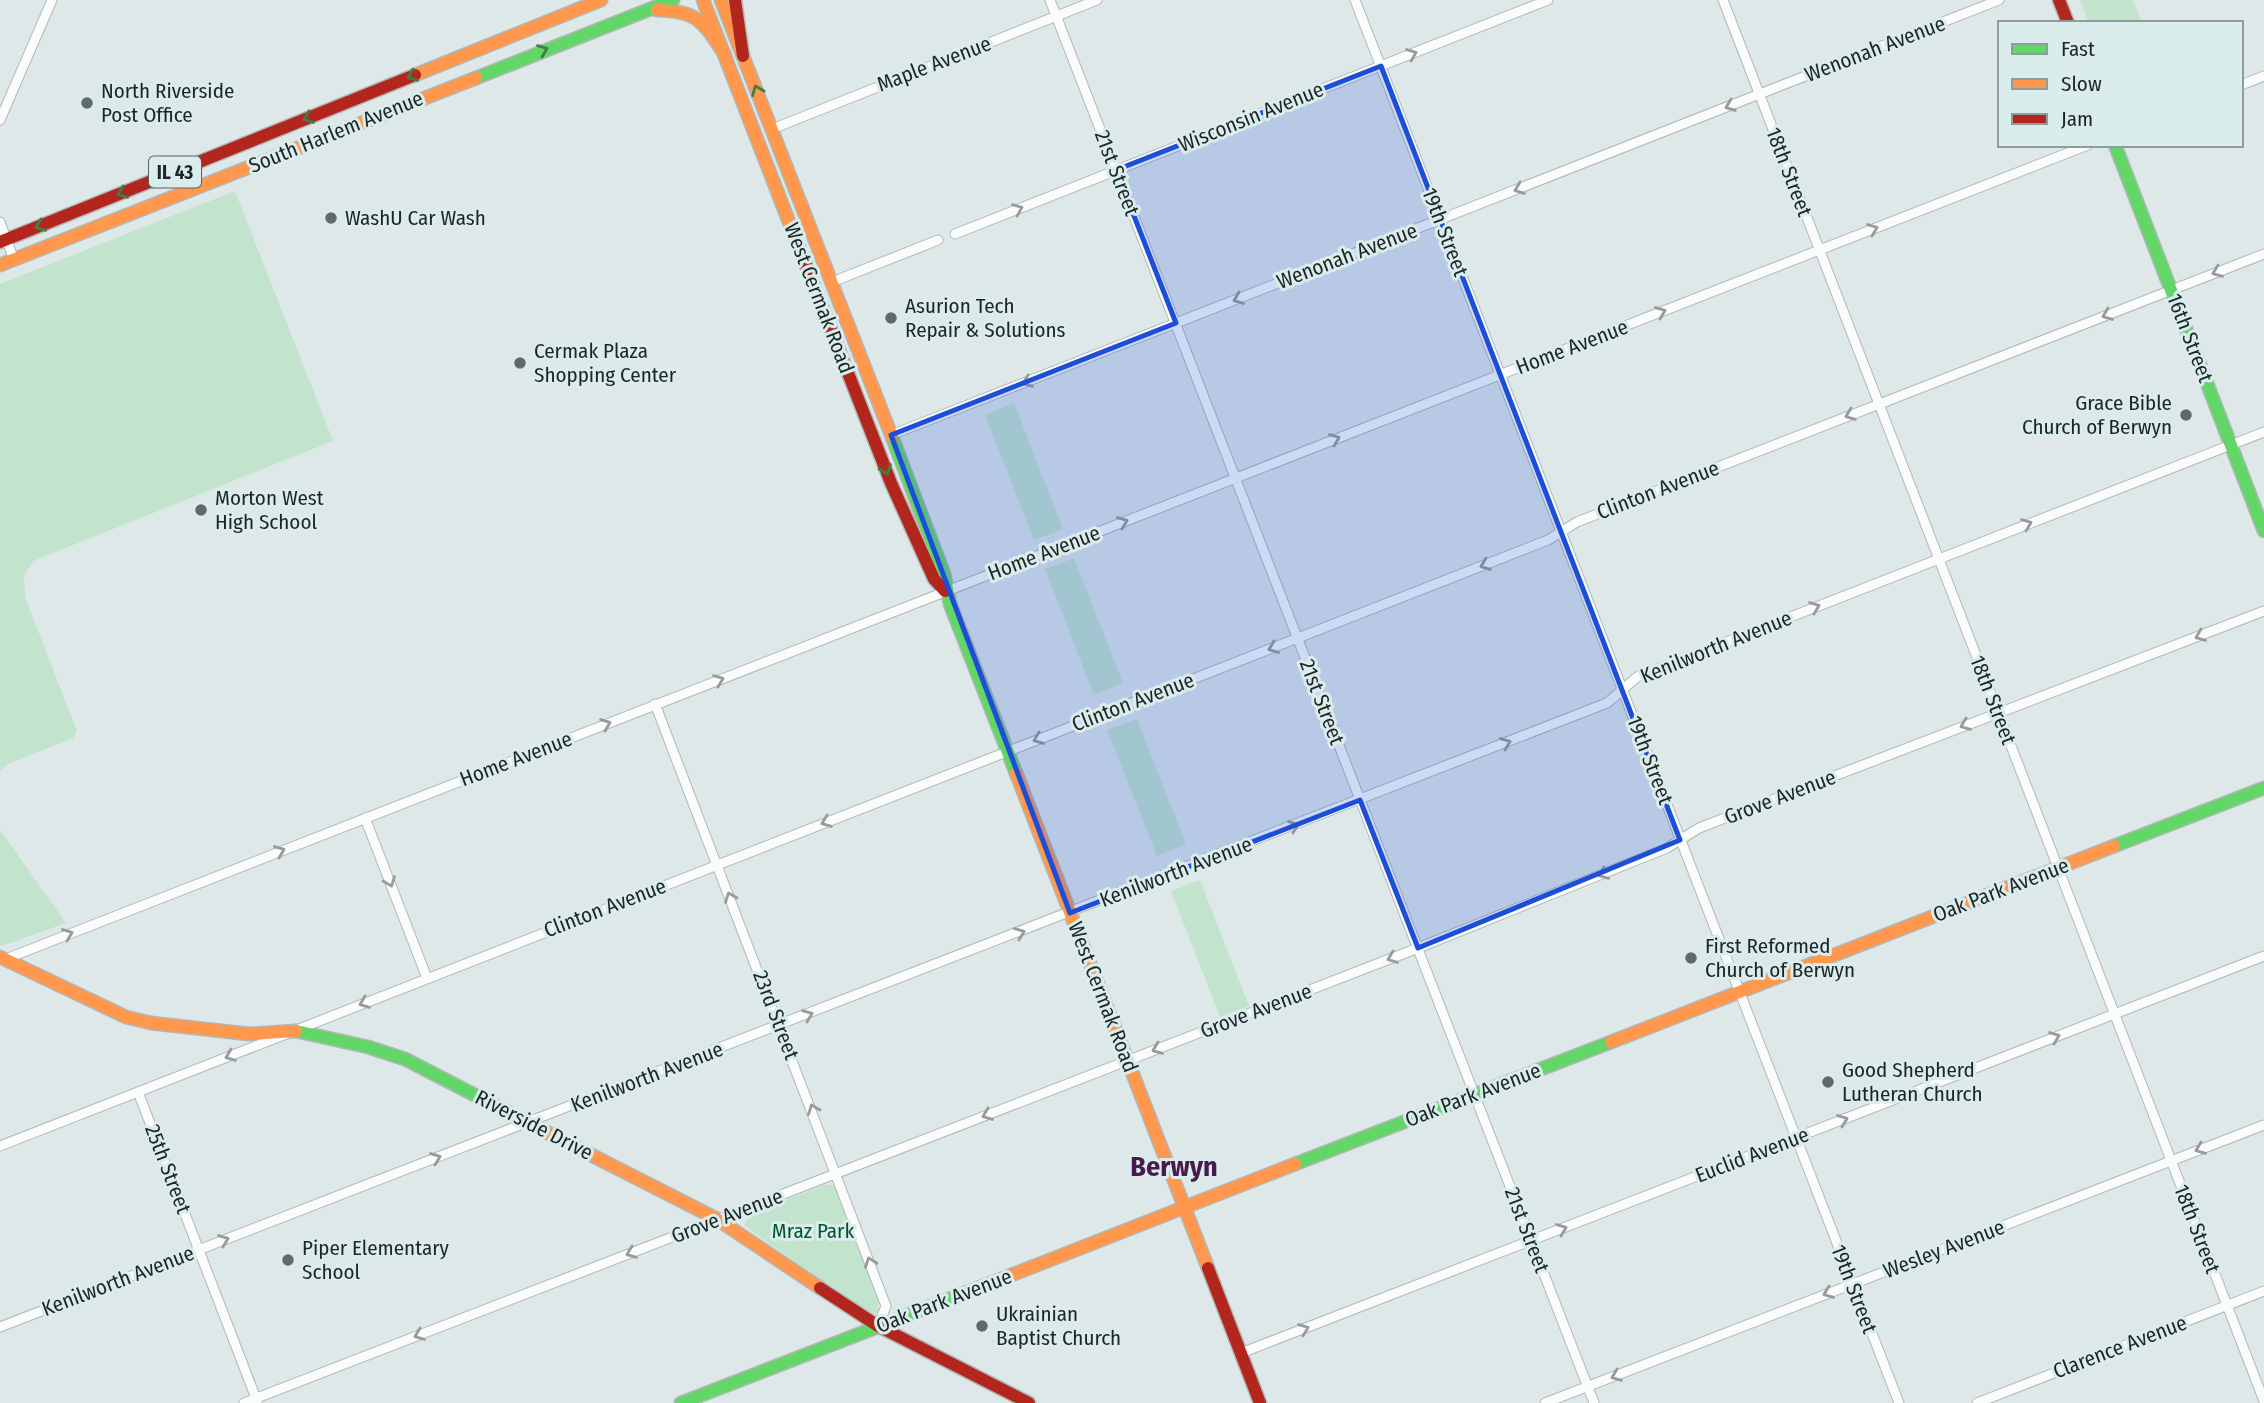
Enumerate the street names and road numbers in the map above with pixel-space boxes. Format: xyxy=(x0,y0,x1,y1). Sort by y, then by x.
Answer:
street label: Wenonah Avenue xyxy=(1801,10,1949,88)
street label: Maple Avenue xyxy=(873,30,995,98)
street label: Wisconsin Avenue xyxy=(1175,76,1327,158)
street label: South Harlem Avenue xyxy=(245,85,427,179)
street label: 18th Street xyxy=(1760,124,1818,220)
street label: 21st Street xyxy=(1089,127,1145,220)
road number: IL 43 xyxy=(149,156,201,188)
street label: 19th Street xyxy=(1416,184,1474,280)
street label: Wenonah Avenue xyxy=(1273,217,1421,295)
street label: West Cermak Road xyxy=(778,219,860,377)
street label: 16th Street xyxy=(2161,290,2219,386)
street label: Home Avenue xyxy=(1512,314,1632,380)
street label: Clinton Avenue xyxy=(1593,455,1723,525)
street label: Home Avenue xyxy=(984,520,1104,586)
street label: Kenilworth Avenue xyxy=(1636,605,1796,689)
street label: 18th Street xyxy=(1964,652,2022,748)
street label: 21st Street xyxy=(1294,656,1350,749)
street label: Clinton Avenue xyxy=(1068,667,1198,737)
street label: 19th Street xyxy=(1621,712,1679,808)
street label: Home Avenue xyxy=(456,726,576,792)
street label: Grove Avenue xyxy=(1721,764,1839,830)
street label: Kenilworth Avenue xyxy=(1096,831,1256,913)
street label: Oak Park Avenue xyxy=(1929,852,2073,928)
street label: Clinton Avenue xyxy=(540,873,670,943)
street label: West Cermak Road xyxy=(1062,918,1144,1076)
street label: 23rd Street xyxy=(747,967,805,1063)
street label: Grove Avenue xyxy=(1197,978,1315,1044)
street label: Kenilworth Avenue xyxy=(567,1036,727,1118)
street label: Oak Park Avenue xyxy=(1401,1057,1545,1133)
street label: Riverside Drive xyxy=(471,1084,597,1166)
street label: 25th Street xyxy=(139,1121,197,1217)
street label: Euclid Avenue xyxy=(1691,1121,1813,1189)
street label: 18th Street xyxy=(2168,1181,2226,1277)
street label: Grove Avenue xyxy=(668,1183,786,1249)
street label: 21st Street xyxy=(1499,1184,1555,1277)
street label: Wesley Avenue xyxy=(1880,1214,2008,1284)
street label: Kenilworth Avenue xyxy=(38,1240,198,1322)
street label: 19th Street xyxy=(1825,1241,1883,1337)
street label: Oak Park Avenue xyxy=(872,1263,1016,1339)
street label: Clarence Avenue xyxy=(2049,1310,2191,1384)

